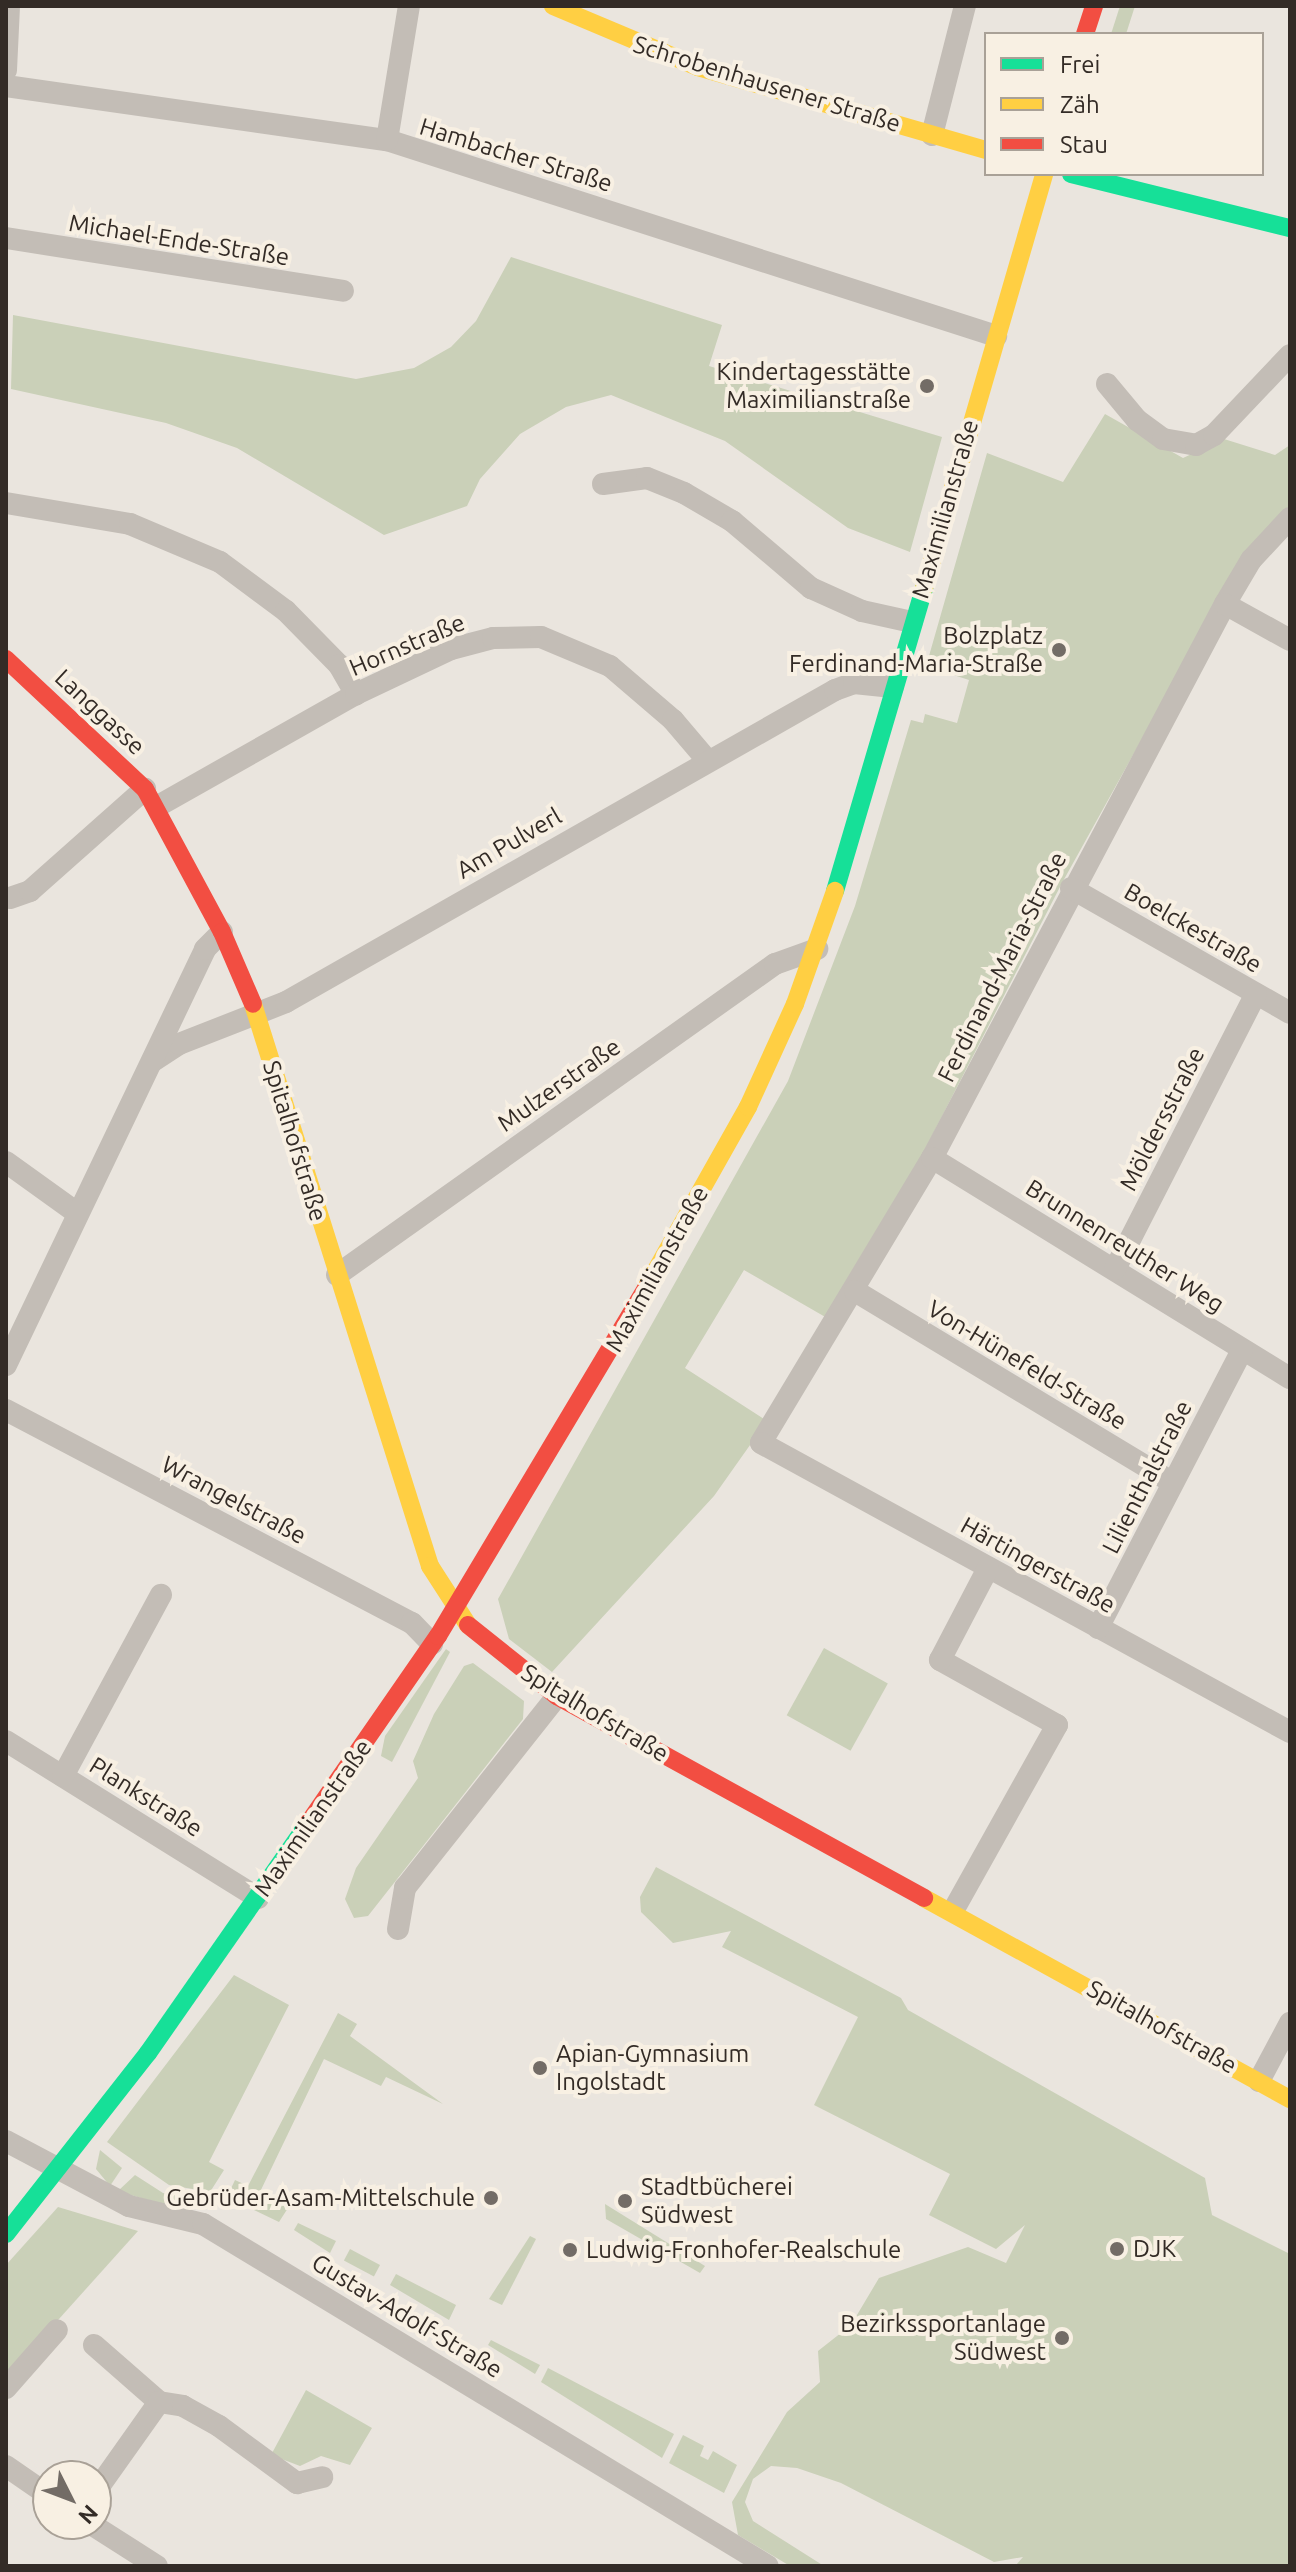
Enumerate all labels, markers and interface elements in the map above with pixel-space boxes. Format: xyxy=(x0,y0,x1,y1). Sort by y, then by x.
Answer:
street label: Schrobenhausener Straße xyxy=(630,30,904,138)
legend xyxy=(984,32,1264,176)
text: Frei xyxy=(1060,51,1100,78)
text: Zäh xyxy=(1060,91,1100,118)
street label: Hambacher Straße xyxy=(416,112,616,198)
text: Stau xyxy=(1060,131,1108,158)
street label: Michael-Ende-Straße xyxy=(67,208,291,272)
place label: Kindertagesstätte Maximilianstraße xyxy=(717,358,911,414)
marker: Kindertagesstätte Maximilianstraße xyxy=(918,377,936,395)
street label: Maximilianstraße xyxy=(906,416,984,602)
street label: Hornstraße xyxy=(345,608,469,682)
place label: Bolzplatz Ferdinand-Maria-Straße xyxy=(789,622,1043,678)
marker: Bolzplatz Ferdinand-Maria-Straße xyxy=(1050,641,1068,659)
street label: Langgasse xyxy=(49,663,151,761)
street label: Am Pulverl xyxy=(451,801,567,885)
street label: Ferdinand-Maria-Straße xyxy=(932,847,1072,1087)
street label: Boelckestraße xyxy=(1119,877,1267,979)
street label: Mulzerstraße xyxy=(492,1032,626,1138)
street label: Möldersstraße xyxy=(1114,1043,1210,1195)
street label: Spitalhofstraße xyxy=(257,1057,333,1225)
street label: Brunnenreuther Weg xyxy=(1021,1173,1229,1319)
street label: Maximilianstraße xyxy=(600,1181,714,1357)
street label: Von-Hünefeld-Straße xyxy=(922,1294,1132,1436)
street label: Lilienthalstraße xyxy=(1096,1396,1198,1558)
street label: Wrangelstraße xyxy=(157,1450,311,1550)
street label: Härtingerstraße xyxy=(956,1511,1120,1619)
street label: Spitalhofstraße xyxy=(516,1658,674,1768)
street label: Maximilianstraße xyxy=(248,1734,378,1902)
street label: Plankstraße xyxy=(84,1751,208,1843)
street label: Spitalhofstraße xyxy=(1082,1974,1242,2080)
place label: Apian-Gymnasium Ingolstadt xyxy=(556,2040,749,2096)
marker: Apian-Gymnasium Ingolstadt xyxy=(531,2059,549,2077)
place label: Stadtbücherei Südwest xyxy=(641,2173,793,2229)
place label: Gebrüder-Asam-Mittelschule xyxy=(166,2184,475,2212)
marker: Gebrüder-Asam-Mittelschule xyxy=(482,2189,500,2207)
marker: Stadtbücherei Südwest xyxy=(616,2192,634,2210)
place label: DJK xyxy=(1133,2235,1176,2263)
place label: Ludwig-Fronhofer-Realschule xyxy=(586,2236,901,2264)
marker: DJK xyxy=(1108,2240,1126,2258)
marker: Ludwig-Fronhofer-Realschule xyxy=(561,2241,579,2259)
street label: Gustav-Adolf-Straße xyxy=(307,2248,507,2384)
place label: Bezirkssportanlage Südwest xyxy=(840,2310,1046,2366)
marker: Bezirkssportanlage Südwest xyxy=(1053,2329,1071,2347)
north arrow xyxy=(32,2460,112,2540)
text: N xyxy=(74,2501,104,2530)

